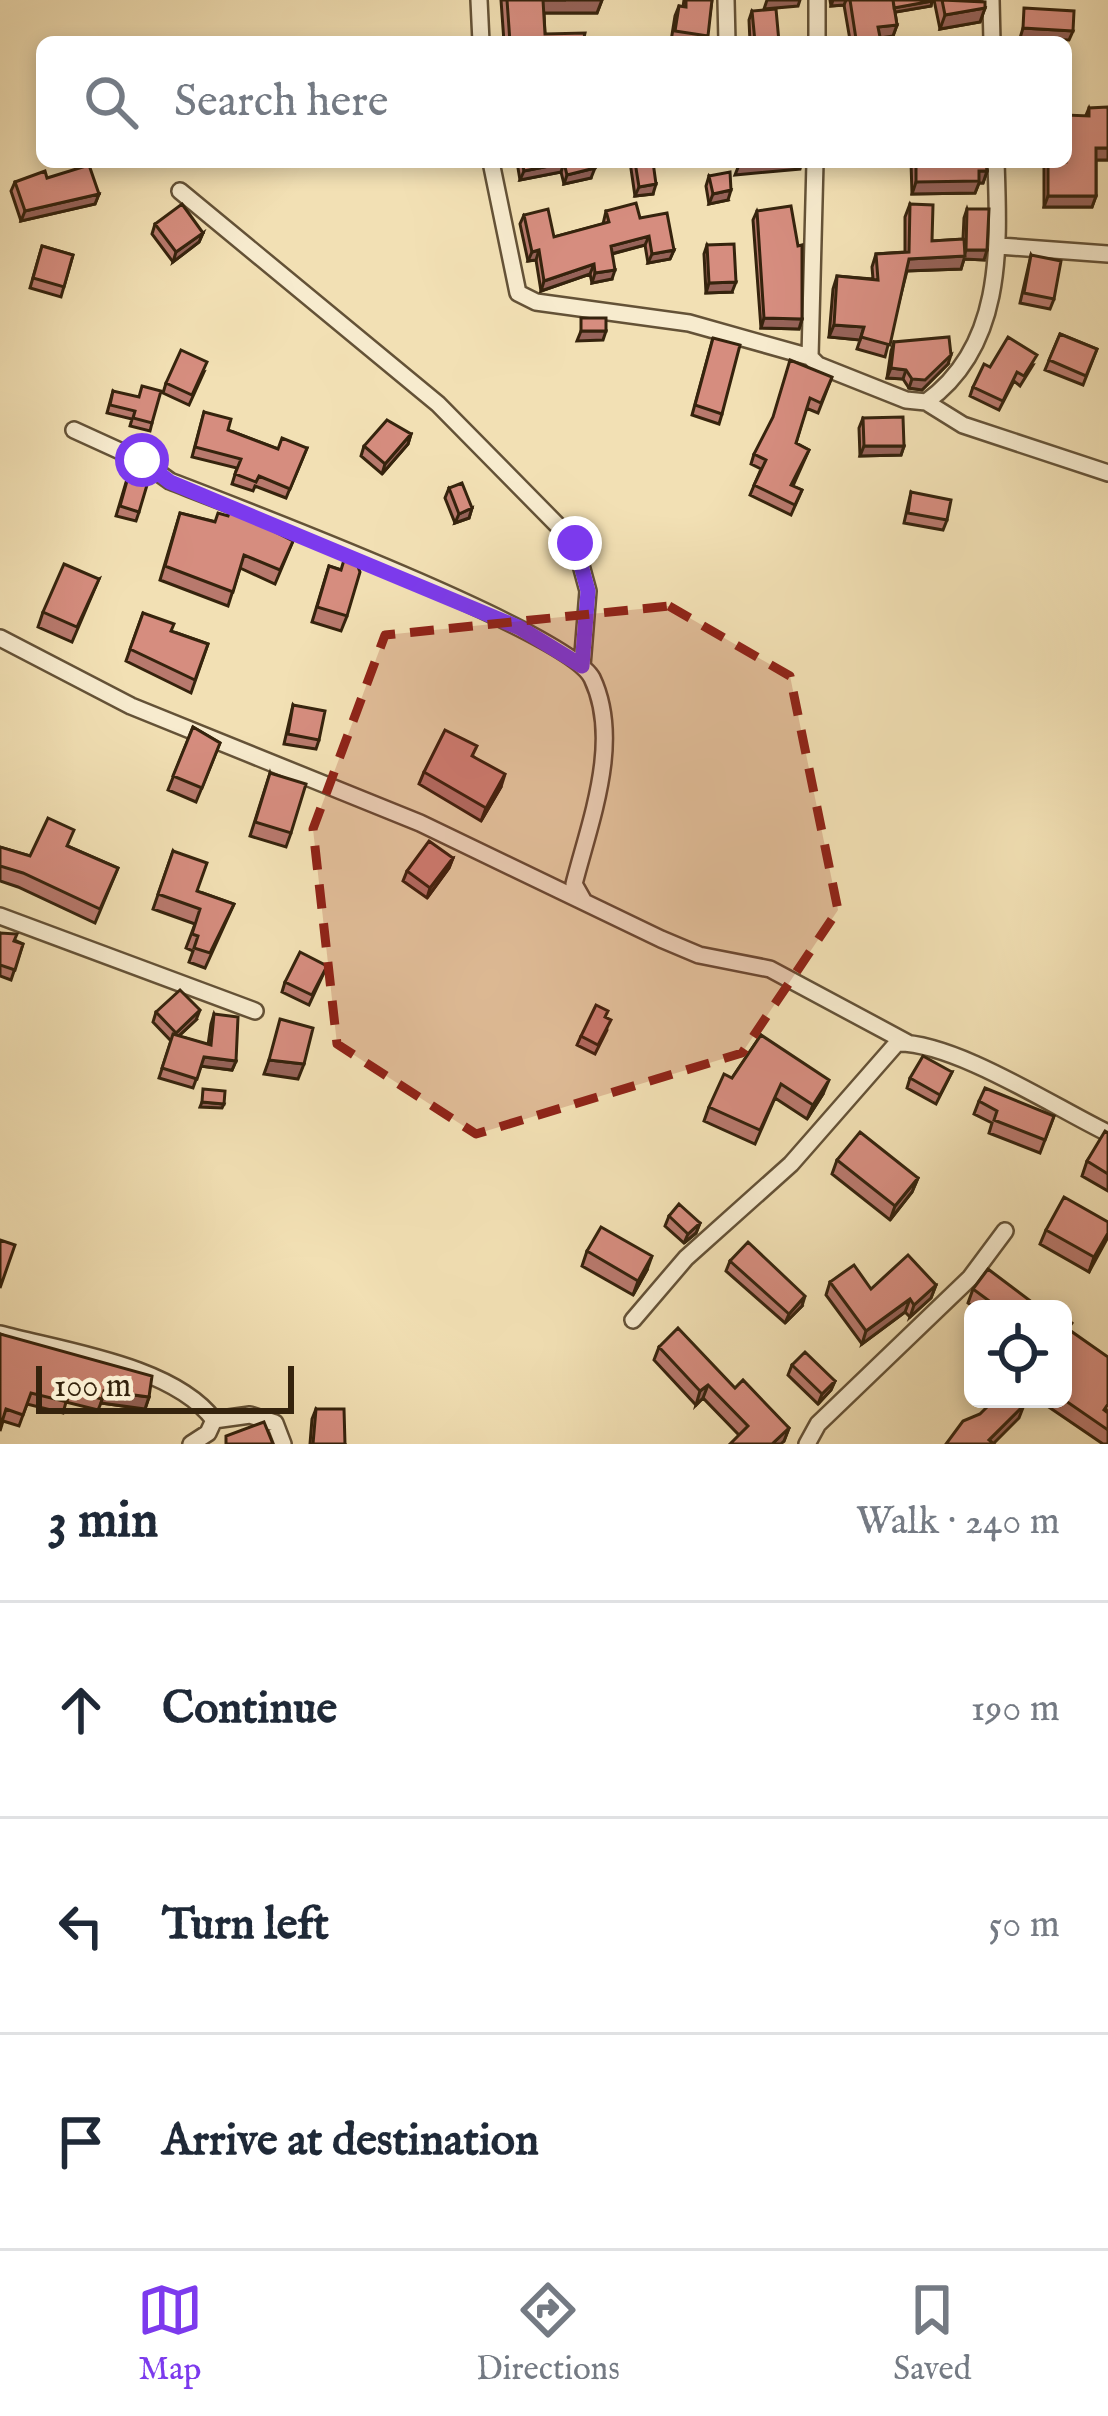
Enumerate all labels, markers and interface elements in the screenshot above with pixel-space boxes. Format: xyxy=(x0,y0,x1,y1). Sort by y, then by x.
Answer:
search box xyxy=(36,36,1072,168)
icon: search xyxy=(78,69,144,135)
text: Search here xyxy=(174,74,388,131)
route start xyxy=(115,433,169,487)
route end xyxy=(548,516,602,570)
map controls xyxy=(964,1300,1072,1408)
button: locate xyxy=(964,1300,1072,1408)
scale bar xyxy=(36,1360,294,1413)
text: 100 m xyxy=(54,1366,131,1408)
text: 3 min xyxy=(48,1490,158,1555)
text: Walk · 240 m xyxy=(856,1498,1060,1547)
icon: ahead xyxy=(48,1677,114,1743)
text: Continue xyxy=(162,1681,337,1738)
text: 190 m xyxy=(971,1685,1060,1734)
icon: left xyxy=(48,1893,114,1959)
text: Turn left xyxy=(162,1897,329,1954)
text: 50 m xyxy=(988,1901,1060,1950)
icon: arrive xyxy=(48,2109,114,2175)
text: Arrive at destination xyxy=(162,2113,539,2170)
tab: Map xyxy=(137,2277,203,2391)
tab: Directions xyxy=(476,2277,620,2391)
tab: Saved xyxy=(893,2277,971,2391)

